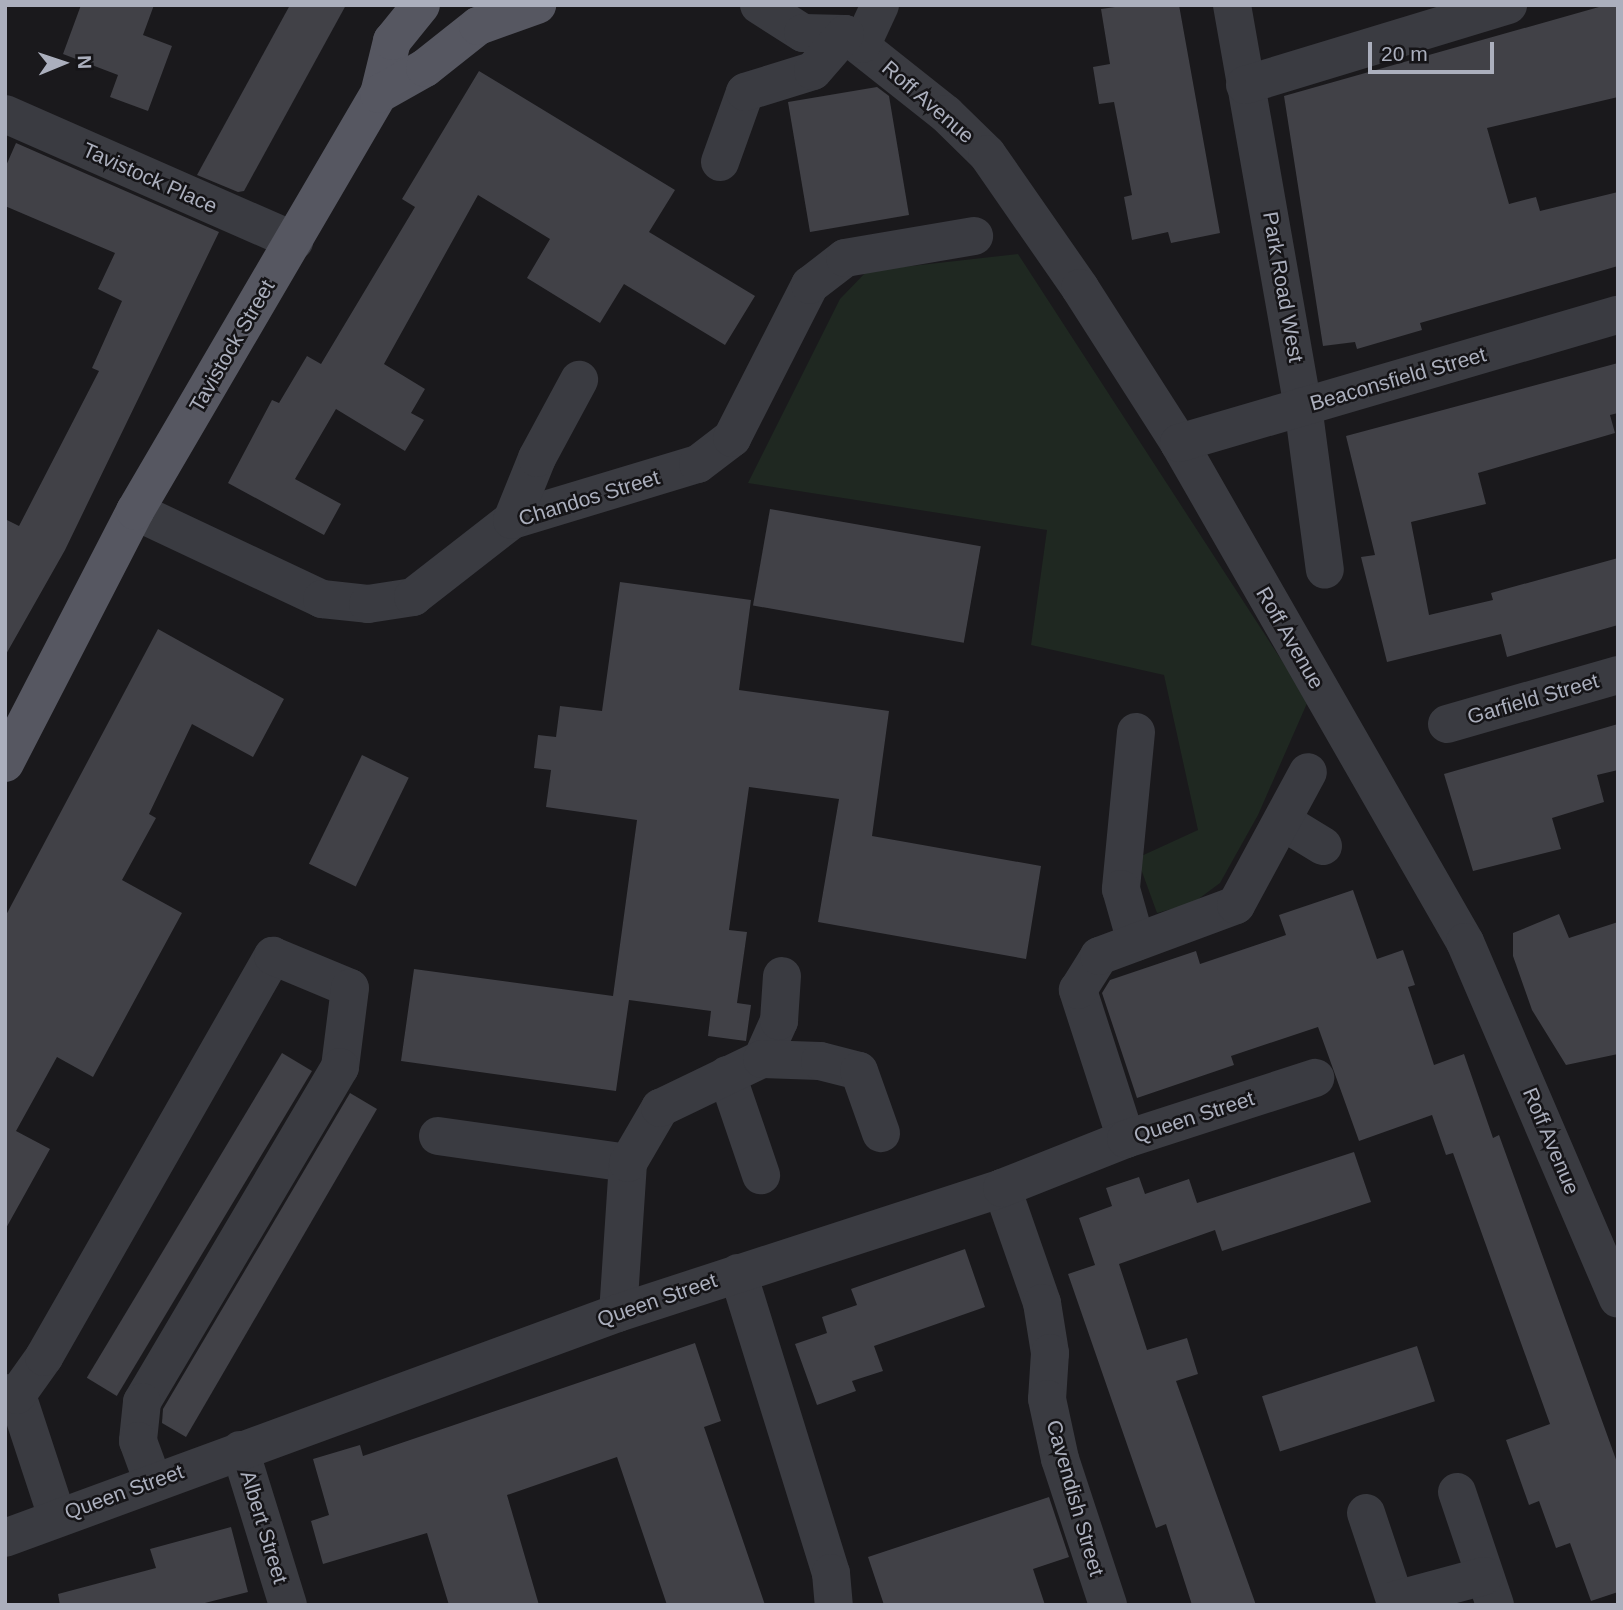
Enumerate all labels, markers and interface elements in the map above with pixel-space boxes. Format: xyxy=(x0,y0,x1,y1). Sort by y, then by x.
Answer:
north arrow xyxy=(28,28,98,98)
scale bar xyxy=(1371,28,1497,72)
text: 20 m xyxy=(1381,42,1428,65)
text: N xyxy=(74,55,95,69)
street label: Roff Avenue xyxy=(876,55,980,149)
street label: Tavistock Place xyxy=(79,137,221,219)
street label: Park Road West xyxy=(1257,210,1309,364)
street label: Tavistock Street xyxy=(184,276,280,416)
street label: Beaconsfield Street xyxy=(1307,342,1489,416)
street label: Chandos Street xyxy=(516,465,662,531)
street label: Roff Avenue xyxy=(1250,582,1330,694)
street label: Garfield Street xyxy=(1464,668,1602,730)
street label: Roff Avenue xyxy=(1517,1083,1585,1199)
street label: Queen Street xyxy=(1131,1086,1257,1148)
street label: Queen Street xyxy=(594,1268,720,1332)
street label: Cavendish Street xyxy=(1041,1417,1109,1579)
street label: Queen Street xyxy=(61,1459,187,1525)
street label: Albert Street xyxy=(235,1468,293,1586)

